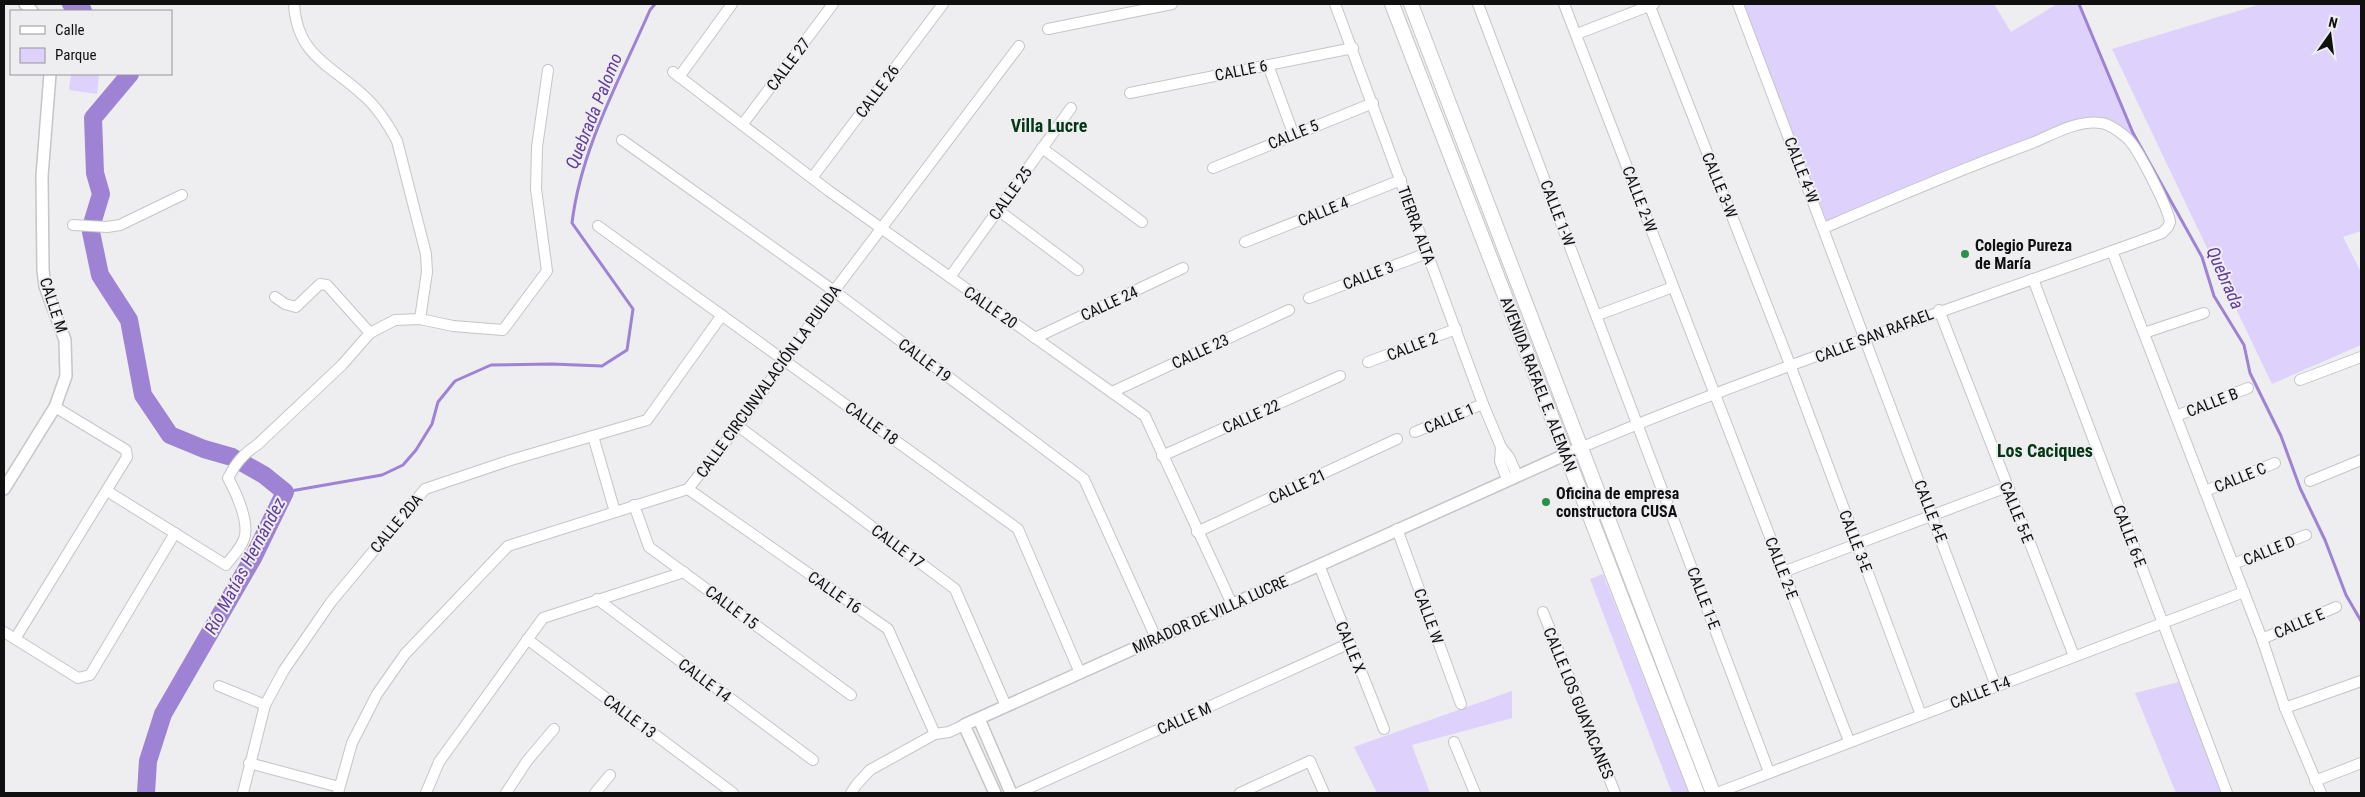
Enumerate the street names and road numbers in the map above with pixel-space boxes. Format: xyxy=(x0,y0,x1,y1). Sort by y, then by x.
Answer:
street label: CALLE 27 xyxy=(762,34,814,94)
street label: CALLE 6 xyxy=(1213,56,1269,85)
street label: CALLE 26 xyxy=(851,61,903,121)
street label: CALLE 5 xyxy=(1265,116,1321,153)
street label: CALLE 4-W xyxy=(1780,134,1823,206)
street label: CALLE 3-W xyxy=(1698,150,1741,221)
street label: CALLE 25 xyxy=(985,163,1036,224)
street label: CALLE 2-W xyxy=(1618,163,1661,235)
street label: CALLE 1-W xyxy=(1536,177,1579,249)
street label: TIERRA ALTA xyxy=(1394,183,1439,267)
street label: CALLE 4 xyxy=(1295,193,1351,230)
street label: CALLE 3 xyxy=(1340,257,1396,294)
street label: CALLE M xyxy=(36,275,71,335)
street label: CALLE CIRCUNVALACIÓN LA PULIDA xyxy=(691,281,845,481)
street label: CALLE 20 xyxy=(960,282,1021,333)
street label: CALLE 24 xyxy=(1078,282,1141,325)
street label: AVENIDA RAFAEL E. ALEMÁN xyxy=(1496,294,1581,474)
street label: CALLE SAN RAFAEL xyxy=(1812,304,1936,367)
street label: CALLE 2 xyxy=(1384,328,1440,365)
street label: CALLE 23 xyxy=(1169,330,1232,373)
street label: CALLE 19 xyxy=(895,334,955,386)
street label: CALLE B xyxy=(2184,384,2241,421)
street label: CALLE 22 xyxy=(1220,395,1283,438)
street label: CALLE 18 xyxy=(841,398,902,449)
street label: CALLE 1 xyxy=(1421,399,1477,438)
street label: CALLE C xyxy=(2211,458,2269,496)
street label: CALLE 21 xyxy=(1266,465,1329,508)
street label: CALLE 4-E xyxy=(1910,477,1951,545)
street label: CALLE 5-E xyxy=(1996,479,2038,546)
street label: CALLE 2DA xyxy=(366,490,427,557)
street label: CALLE 6-E xyxy=(2109,502,2150,570)
street label: CALLE 3-E xyxy=(1835,507,1876,575)
street label: CALLE 17 xyxy=(868,520,928,572)
street label: CALLE D xyxy=(2240,531,2298,569)
street label: CALLE 2-E xyxy=(1761,534,1802,602)
street label: CALLE 1-E xyxy=(1683,564,1724,632)
street label: CALLE 16 xyxy=(804,567,865,618)
street label: MIRADOR DE VILLA LUCRE xyxy=(1129,572,1291,657)
street label: CALLE 15 xyxy=(702,581,762,633)
street label: CALLE W xyxy=(1410,586,1447,646)
street label: CALLE E xyxy=(2271,604,2327,643)
street label: CALLE X xyxy=(1332,619,1370,676)
street label: CALLE LOS GUAYACANES xyxy=(1539,625,1618,782)
street label: CALLE 14 xyxy=(675,654,735,706)
street label: CALLE T-4 xyxy=(1947,672,2013,713)
street label: CALLE 13 xyxy=(600,690,660,742)
street label: CALLE M xyxy=(1154,698,1214,739)

